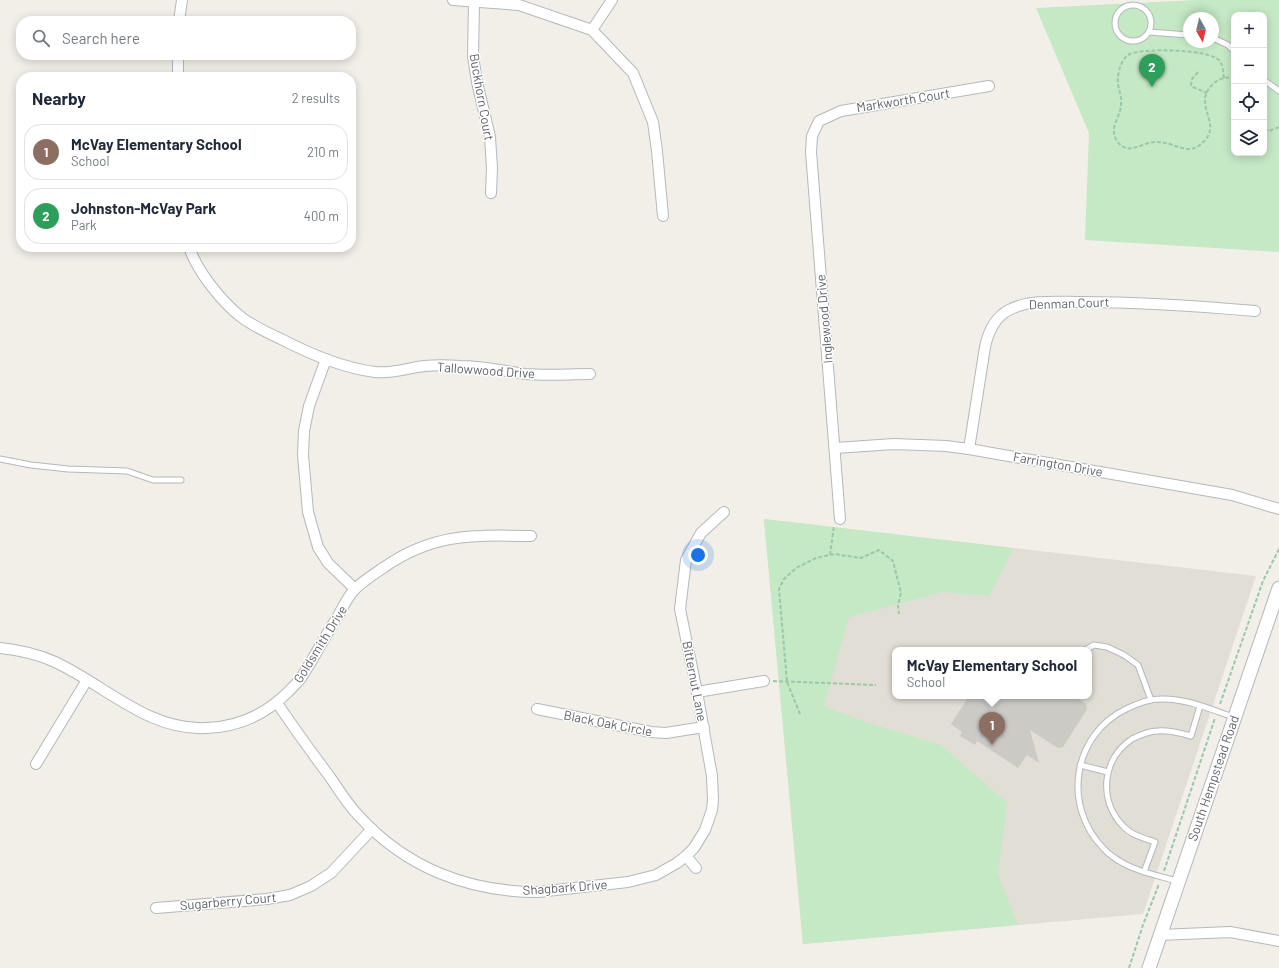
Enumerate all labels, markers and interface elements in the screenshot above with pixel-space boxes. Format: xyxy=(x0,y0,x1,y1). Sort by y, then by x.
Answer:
north arrow xyxy=(1183,12,1219,48)
map controls xyxy=(1231,12,1267,156)
button: + xyxy=(1231,12,1267,48)
search box xyxy=(16,16,356,60)
icon: search xyxy=(30,27,52,49)
text: Search here xyxy=(62,29,140,47)
button: − xyxy=(1231,48,1267,84)
street label: Buckhorn Court xyxy=(466,52,498,142)
pin: 2 xyxy=(1139,54,1165,87)
button: locate xyxy=(1231,84,1267,120)
street label: Markworth Court xyxy=(855,85,951,115)
text: Nearby xyxy=(32,88,86,108)
text: 2 results xyxy=(292,90,340,106)
button: layers xyxy=(1231,120,1267,156)
text: McVay Elementary School xyxy=(71,135,242,153)
text: 1 xyxy=(44,144,48,160)
text: 210 m xyxy=(307,144,339,160)
text: School xyxy=(71,153,109,169)
text: Johnston-McVay Park xyxy=(71,199,216,217)
text: 2 xyxy=(42,208,50,224)
text: 400 m xyxy=(304,208,339,224)
text: Park xyxy=(71,217,97,233)
street label: Inglewood Drive xyxy=(812,274,836,364)
street label: Denman Court xyxy=(1028,294,1110,312)
street label: Tallowwood Drive xyxy=(437,359,536,381)
street label: Farrington Drive xyxy=(1012,448,1104,480)
your location xyxy=(688,545,708,565)
street label: Goldsmith Drive xyxy=(290,602,350,686)
street label: Bitternut Lane xyxy=(679,639,711,723)
popup xyxy=(892,647,1092,699)
text: McVay Elementary School xyxy=(907,656,1077,674)
text: School xyxy=(907,674,945,690)
street label: Black Oak Circle xyxy=(562,707,654,739)
pin: 1 xyxy=(979,712,1005,745)
street label: South Hempstead Road xyxy=(1184,713,1242,843)
street label: Shagbark Drive xyxy=(522,876,608,898)
street label: Sugarberry Court xyxy=(179,889,277,913)

